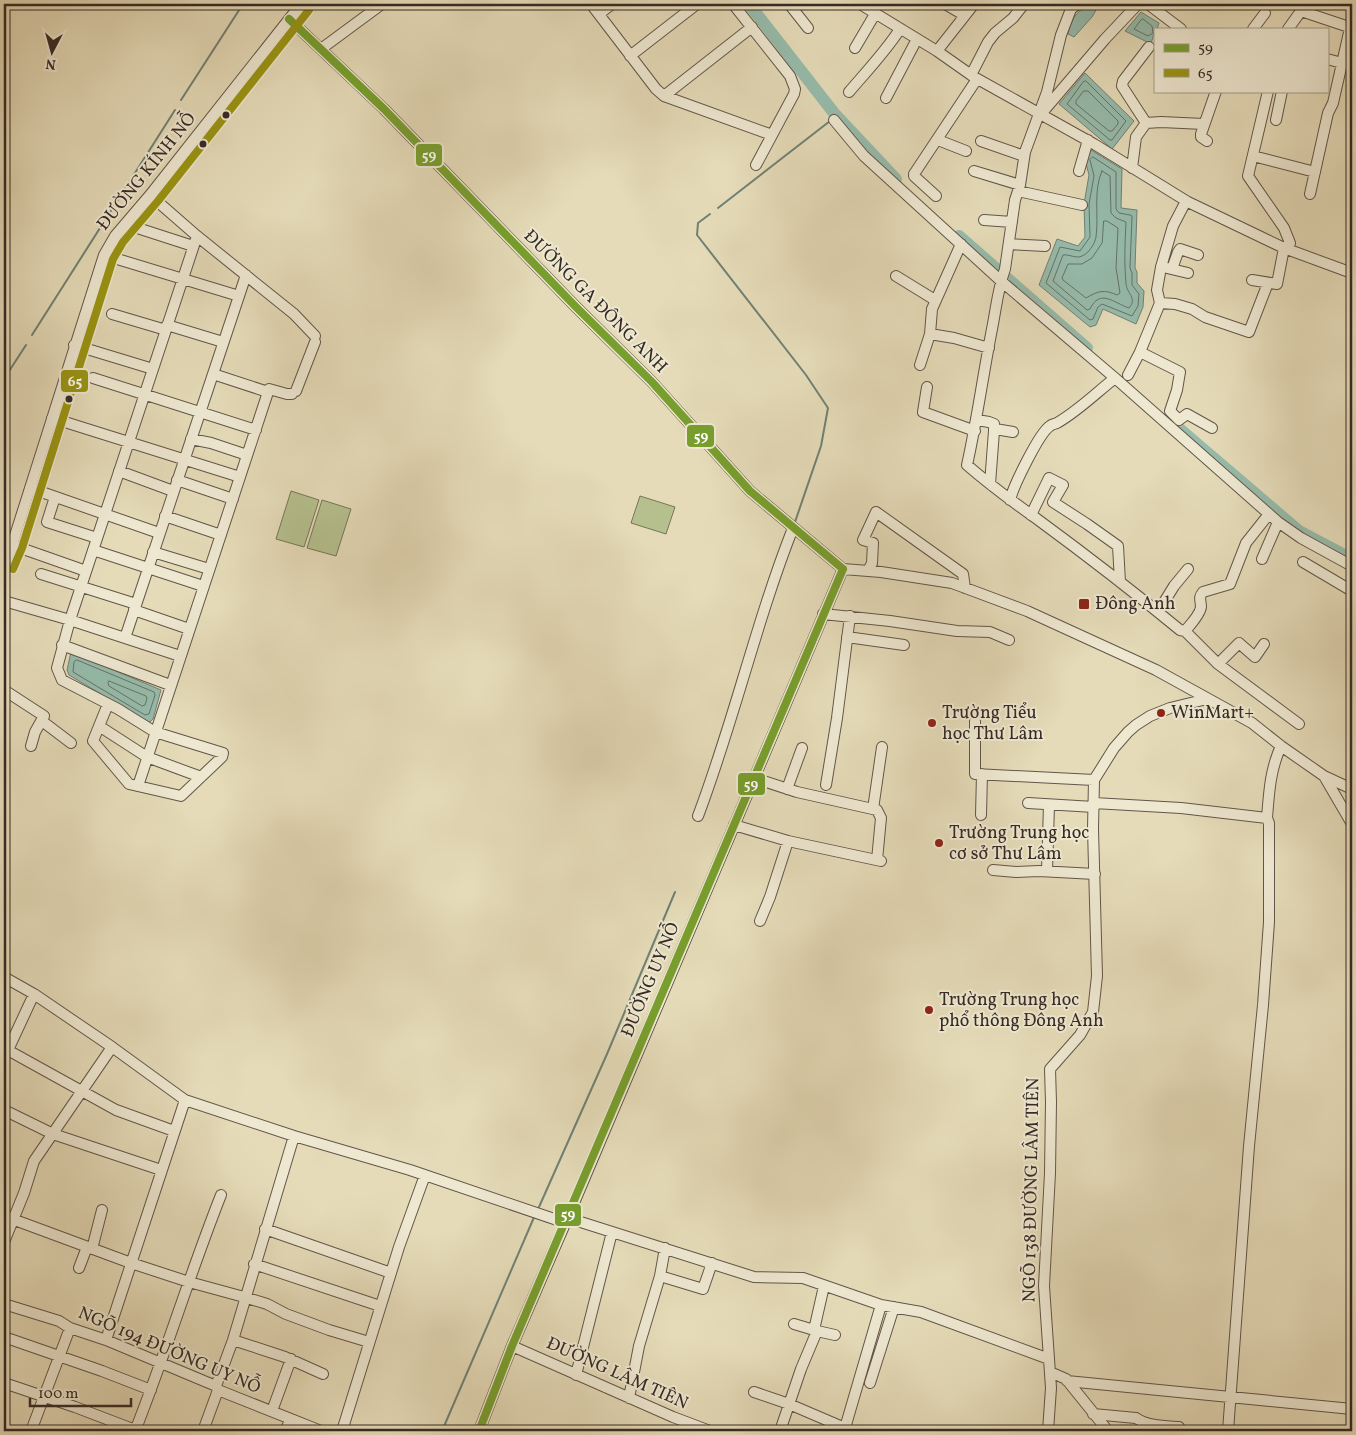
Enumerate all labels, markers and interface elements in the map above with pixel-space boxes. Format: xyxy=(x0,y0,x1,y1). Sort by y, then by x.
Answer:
north arrow xyxy=(28,28,78,78)
legend xyxy=(1154,28,1328,92)
text: 59 xyxy=(1198,38,1213,59)
text: N xyxy=(45,53,57,73)
text: 65 xyxy=(1198,64,1213,85)
street label: ĐƯỜNG KÍNH NỖ xyxy=(88,105,202,236)
unlabelled marker xyxy=(221,110,231,120)
unlabelled marker xyxy=(198,139,208,149)
line badge: 59 xyxy=(415,143,443,167)
text: 59 xyxy=(422,147,436,166)
street label: ĐƯỜNG GA ĐÔNG ANH xyxy=(517,224,673,380)
line badge: 65 xyxy=(60,369,89,393)
text: 65 xyxy=(68,373,82,392)
unlabelled marker xyxy=(64,394,74,404)
line badge: 59 xyxy=(686,424,715,448)
text: 59 xyxy=(694,428,708,447)
place label: Đông Anh xyxy=(1095,592,1176,617)
marker: Đông Anh xyxy=(1077,597,1091,611)
place label: Trường Tiểu học Thư Lâm xyxy=(942,701,1043,747)
place label: WinMart+ xyxy=(1171,701,1254,726)
marker: WinMart+ xyxy=(1155,707,1167,719)
marker: Trường Tiểu học Thư Lâm xyxy=(926,717,938,729)
line badge: 59 xyxy=(737,772,766,796)
text: 59 xyxy=(744,776,758,795)
place label: Trường Trung học cơ sở Thư Lâm xyxy=(949,821,1089,867)
marker: Trường Trung học cơ sở Thư Lâm xyxy=(933,837,945,849)
street label: ĐƯỜNG UY NỖ xyxy=(612,917,686,1041)
place label: Trường Trung học phổ thông Đông Anh xyxy=(939,988,1104,1034)
marker: Trường Trung học phổ thông Đông Anh xyxy=(923,1004,935,1016)
street label: NGÕ 138 ĐƯỜNG LÂM TIÊN xyxy=(1017,1077,1046,1303)
line badge: 59 xyxy=(554,1203,582,1227)
text: 59 xyxy=(561,1206,575,1225)
street label: NGÕ 194 ĐƯỜNG UY NỖ xyxy=(74,1297,266,1401)
street label: ĐƯỜNG LÂM TIÊN xyxy=(542,1331,692,1416)
scale bar xyxy=(30,1375,131,1407)
text: 100 m xyxy=(38,1384,78,1405)

